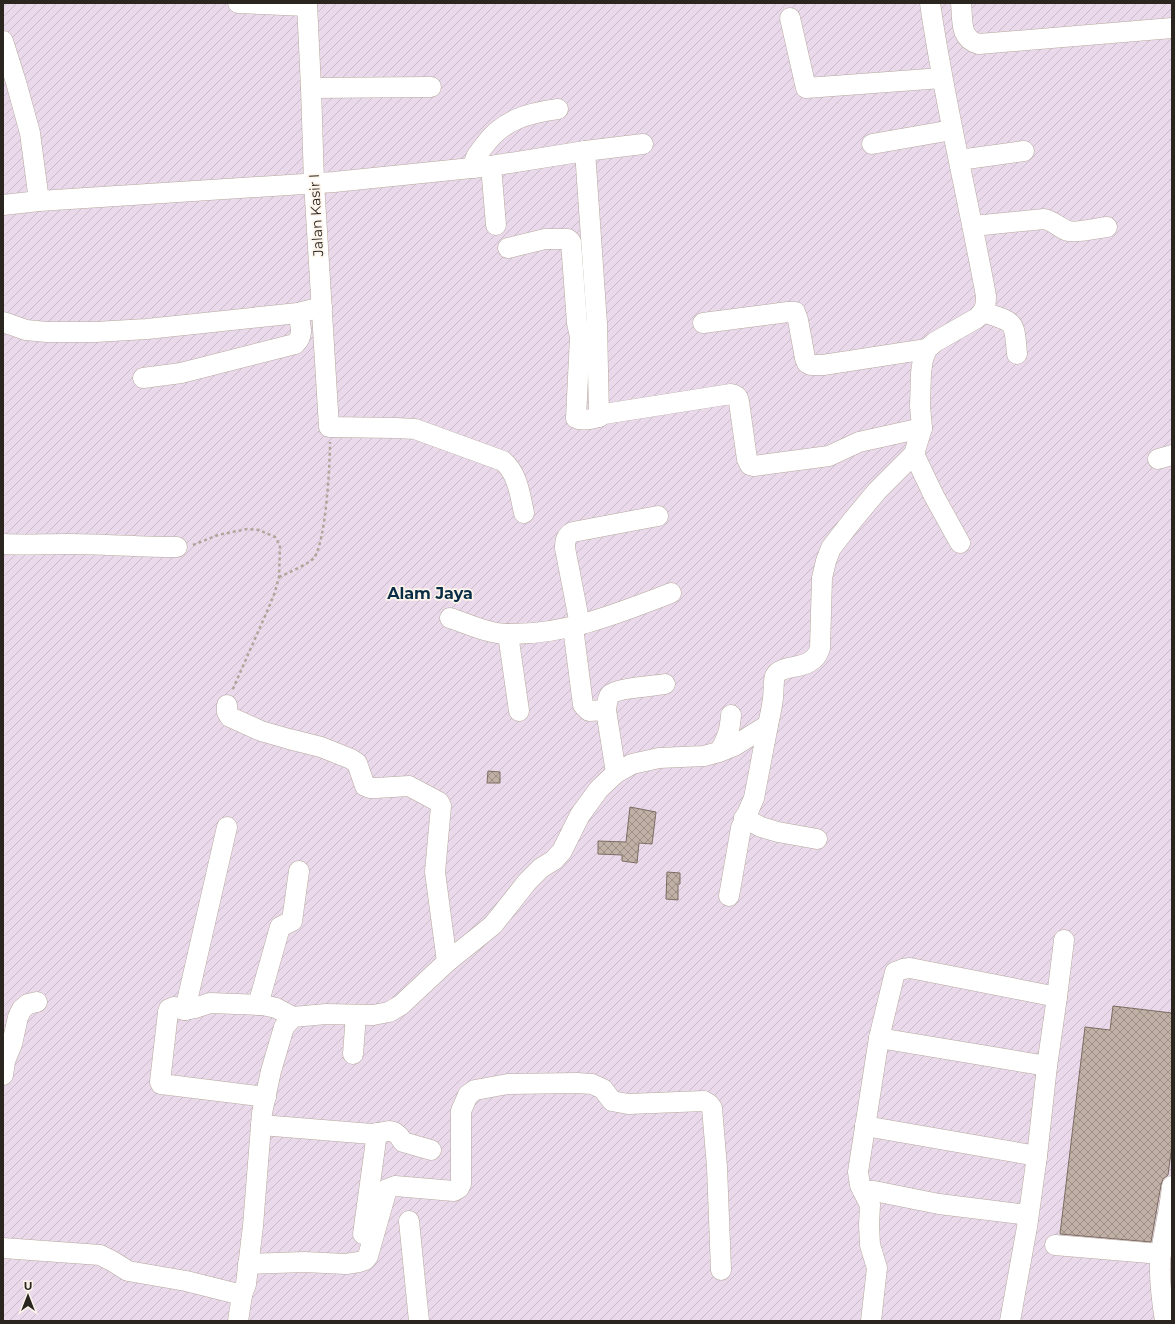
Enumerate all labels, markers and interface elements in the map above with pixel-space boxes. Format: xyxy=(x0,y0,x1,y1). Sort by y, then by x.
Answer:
street label: Jalan Kasir I xyxy=(305,173,327,258)
district label: Alam Jaya xyxy=(386,584,473,603)
north arrow xyxy=(8,1276,48,1316)
text: U xyxy=(24,1279,32,1293)

